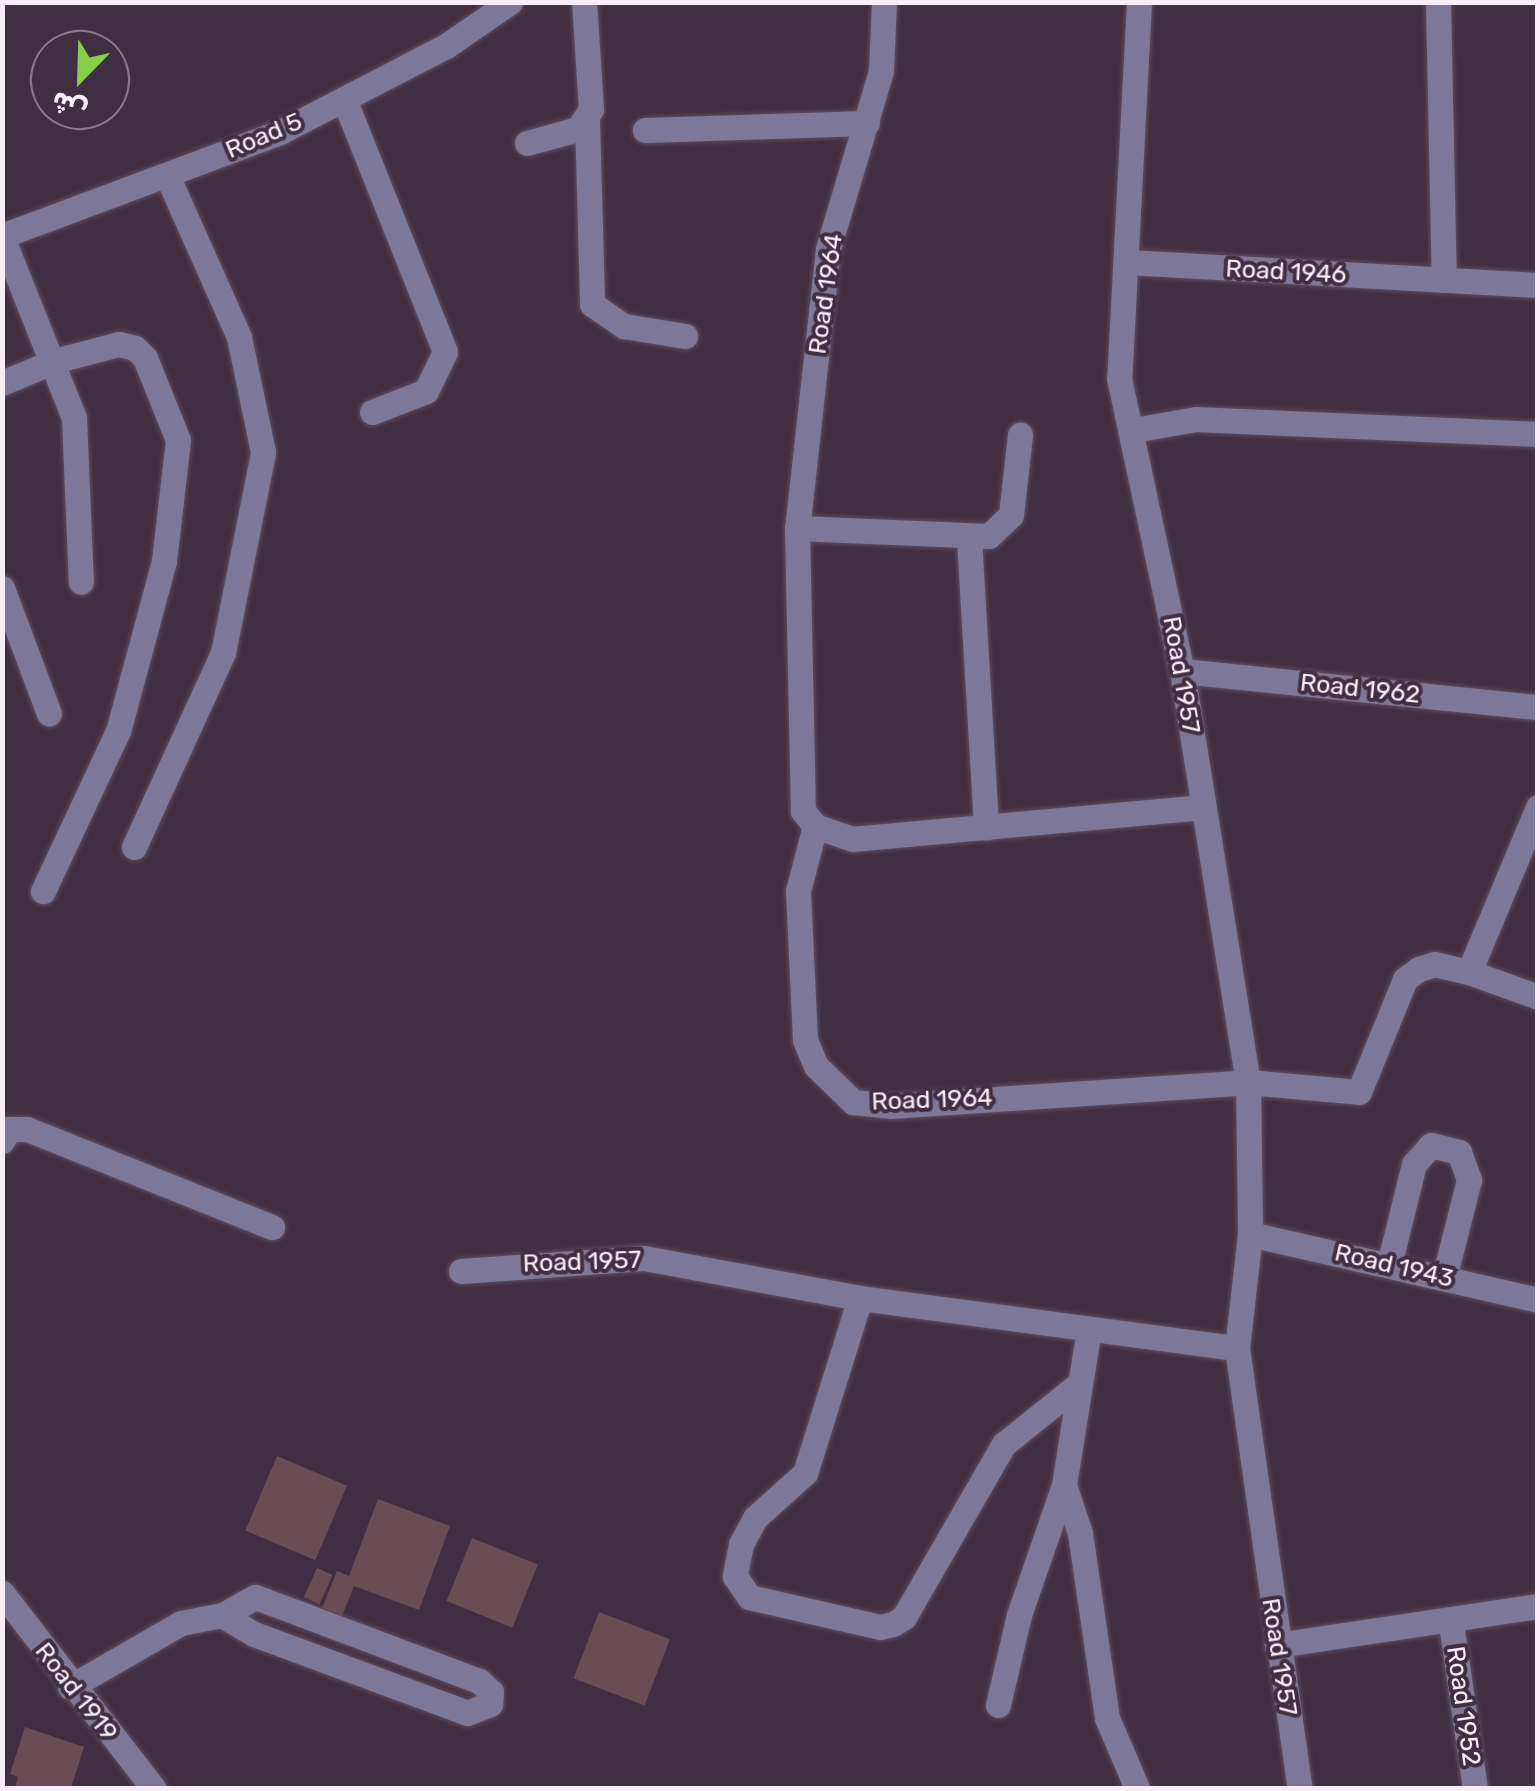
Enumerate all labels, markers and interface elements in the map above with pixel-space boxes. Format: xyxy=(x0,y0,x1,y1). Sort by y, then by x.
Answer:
north arrow xyxy=(30,30,130,130)
text: ش xyxy=(46,84,92,128)
street label: Road 5 xyxy=(221,107,307,165)
street label: Road 1964 xyxy=(803,232,849,356)
street label: Road 1946 xyxy=(1225,254,1347,290)
street label: Road 1957 xyxy=(1156,614,1206,736)
street label: Road 1962 xyxy=(1299,668,1421,710)
street label: Road 1964 xyxy=(871,1083,993,1117)
street label: Road 1943 xyxy=(1332,1238,1456,1294)
street label: Road 1957 xyxy=(522,1245,642,1279)
street label: Road 1957 xyxy=(1255,1596,1303,1718)
street label: Road 1919 xyxy=(28,1637,124,1747)
street label: Road 1952 xyxy=(1440,1644,1486,1768)

